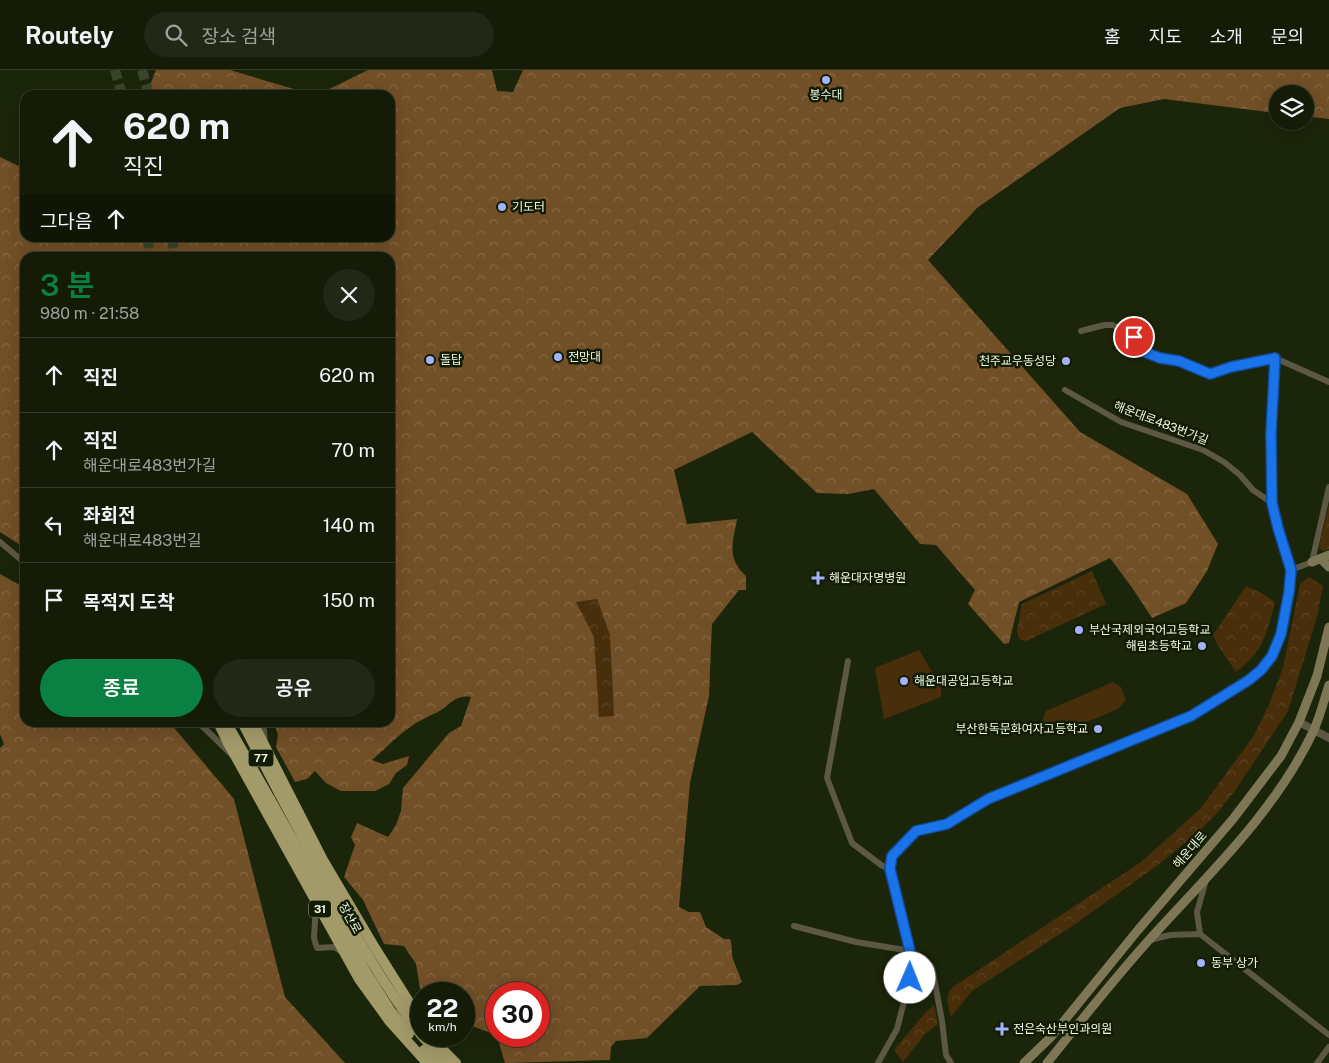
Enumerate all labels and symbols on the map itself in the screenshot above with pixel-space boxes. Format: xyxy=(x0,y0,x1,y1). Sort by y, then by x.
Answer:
marker: 봉수대 xyxy=(820,74,832,86)
place label: 봉수대 xyxy=(809,88,843,102)
place label: 기도터 xyxy=(512,200,545,214)
marker: 기도터 xyxy=(496,201,508,213)
pin xyxy=(1113,316,1155,358)
place label: 전망대 xyxy=(568,350,601,364)
marker: 전망대 xyxy=(552,351,564,363)
place label: 돌탑 xyxy=(440,353,462,367)
marker: 돌탑 xyxy=(424,354,436,366)
place label: 천주교우동성당 xyxy=(979,354,1056,368)
marker: 천주교우동성당 xyxy=(1060,355,1072,367)
street label: 해운대로483번가길 xyxy=(1112,399,1210,447)
marker: 해운대자명병원 xyxy=(811,571,825,585)
place label: 해운대자명병원 xyxy=(829,571,906,585)
place label: 부산국제외국어고등학교 xyxy=(1089,623,1210,637)
marker: 부산국제외국어고등학교 xyxy=(1073,624,1085,636)
place label: 해림초등학교 xyxy=(1126,639,1192,653)
marker: 해림초등학교 xyxy=(1196,640,1208,652)
place label: 해운대공업고등학교 xyxy=(914,674,1013,688)
marker: 해운대공업고등학교 xyxy=(898,675,910,687)
place label: 부산한독문화여자고등학교 xyxy=(956,722,1088,736)
marker: 부산한독문화여자고등학교 xyxy=(1092,723,1104,735)
road number: 77 xyxy=(248,750,274,766)
street label: 해운대로 xyxy=(1170,829,1210,871)
street label: 장산로 xyxy=(336,900,364,936)
road number: 31 xyxy=(309,901,331,918)
position arrow xyxy=(883,951,935,1003)
place label: 동부 상가 xyxy=(1211,956,1258,970)
marker: 동부 상가 xyxy=(1195,957,1207,969)
speed limit sign: 30 xyxy=(485,982,550,1047)
marker: 전은숙산부인과의원 xyxy=(995,1022,1009,1036)
place label: 전은숙산부인과의원 xyxy=(1013,1022,1112,1036)

